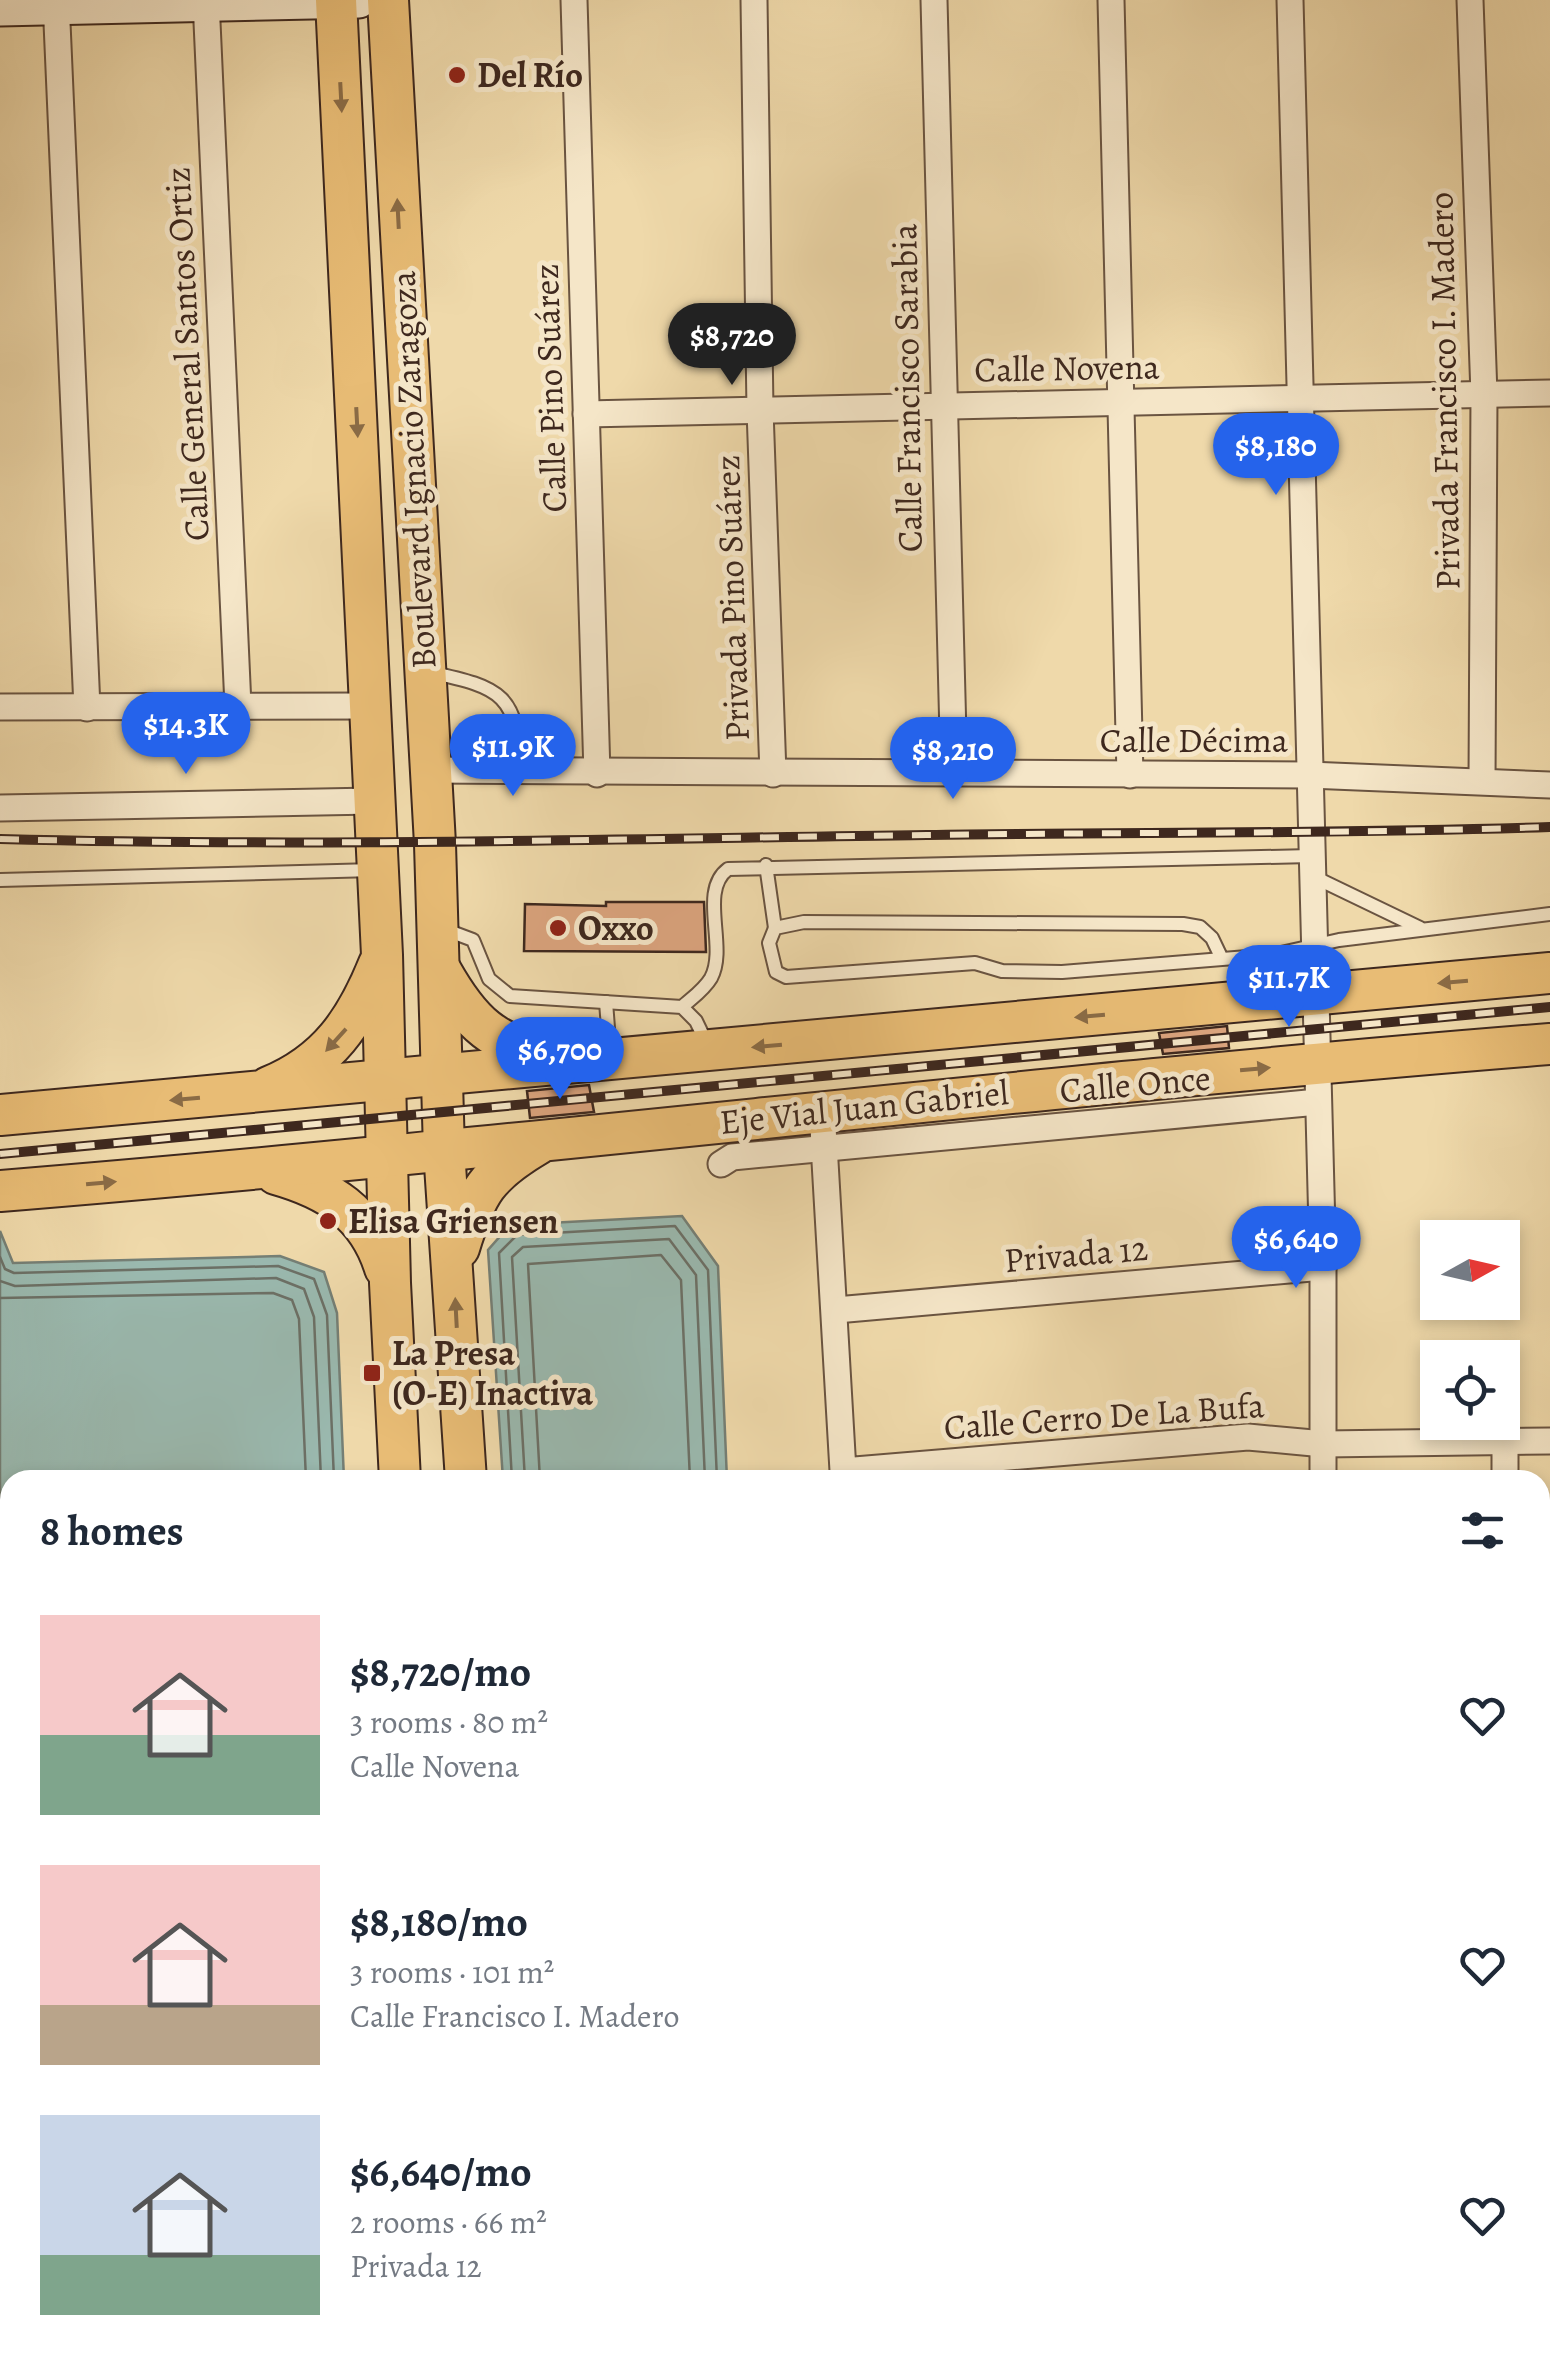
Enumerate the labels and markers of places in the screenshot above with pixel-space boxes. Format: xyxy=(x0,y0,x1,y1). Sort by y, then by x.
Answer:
place label: Del Río xyxy=(477,51,583,99)
marker: Del Río xyxy=(446,64,468,86)
pin: $8,720 xyxy=(651,303,813,388)
pin: $8,180 xyxy=(1195,413,1357,498)
pin: $14.3K xyxy=(105,692,267,777)
pin: $11.9K xyxy=(432,714,594,799)
pin: $8,210 xyxy=(872,717,1034,802)
place label: Oxxo xyxy=(578,904,654,952)
marker: Oxxo xyxy=(547,917,569,939)
pin: $11.7K xyxy=(1208,945,1370,1030)
pin: $6,700 xyxy=(479,1017,641,1102)
place label: Elisa Griensen xyxy=(348,1197,558,1245)
pin: $6,640 xyxy=(1215,1206,1377,1291)
marker: Elisa Griensen xyxy=(317,1210,339,1232)
place label: La Presa (O-E) Inactiva xyxy=(392,1329,593,1417)
marker: La Presa (O-E) Inactiva xyxy=(361,1362,383,1384)

